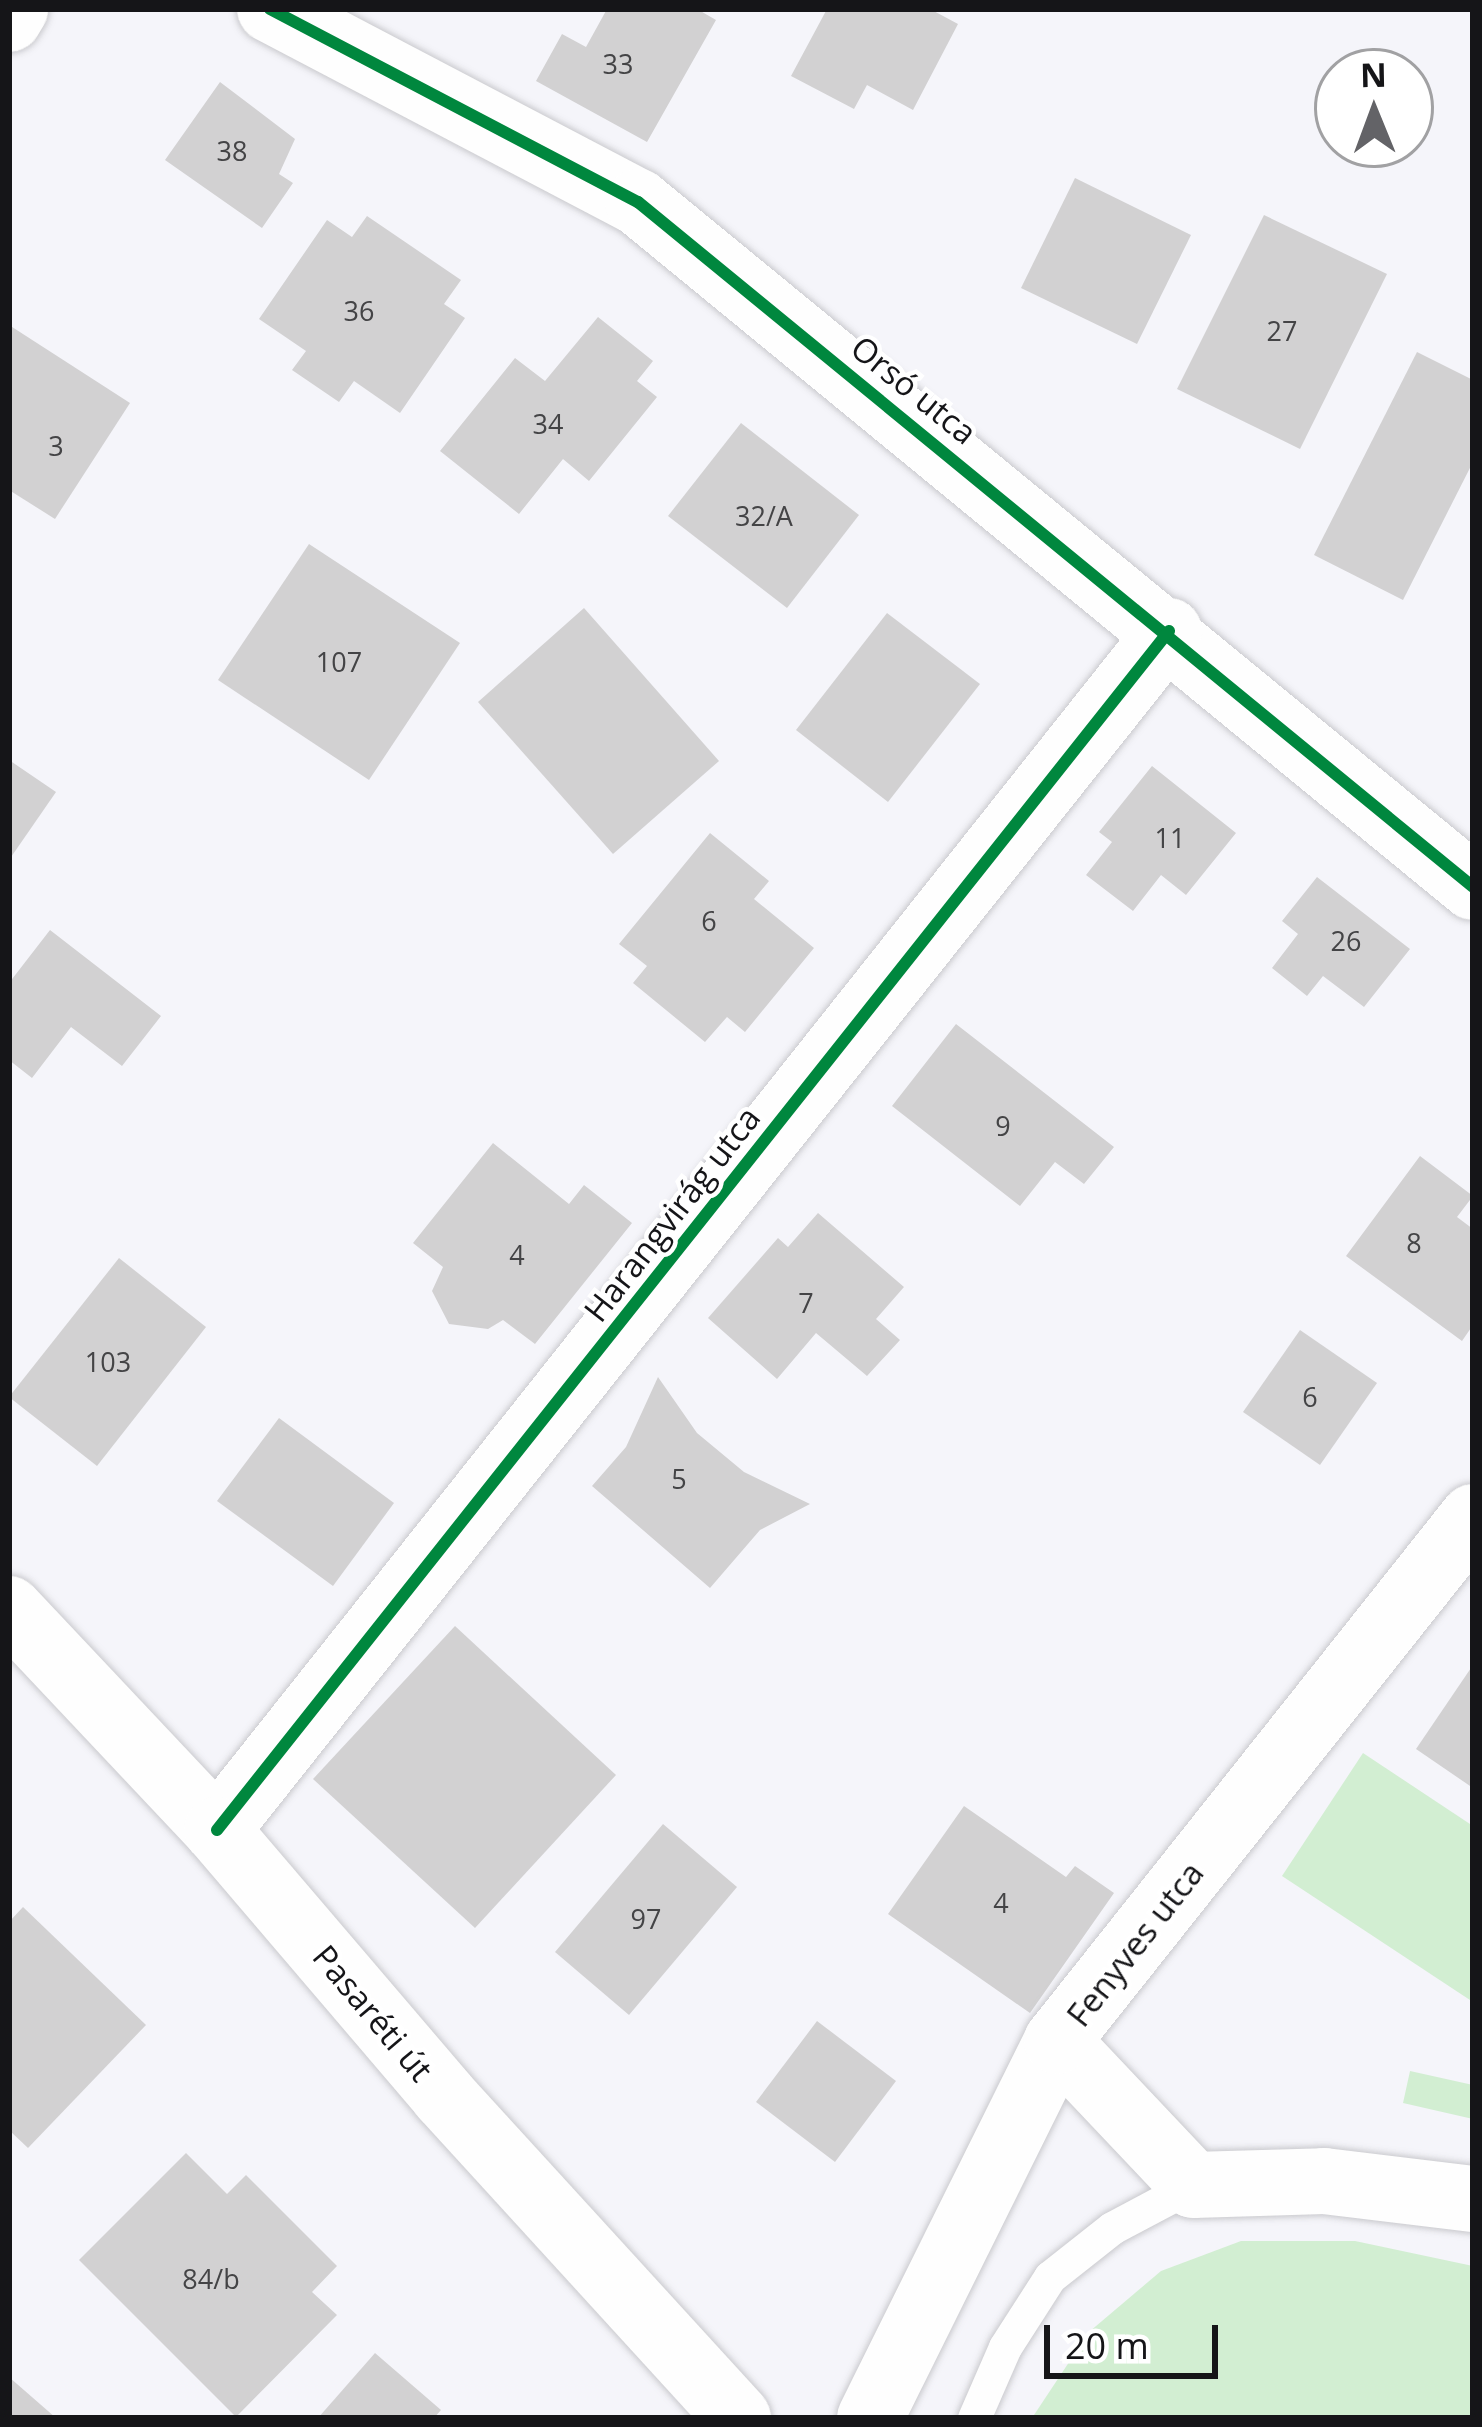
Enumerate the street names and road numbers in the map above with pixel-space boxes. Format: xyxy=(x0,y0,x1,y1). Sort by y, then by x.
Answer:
street label: Orsó utca xyxy=(843,328,985,452)
street label: Harangvirág utca xyxy=(576,1099,768,1329)
street label: Fenyves utca xyxy=(1059,1854,1211,2034)
street label: Pasaréti út xyxy=(305,1937,441,2089)

